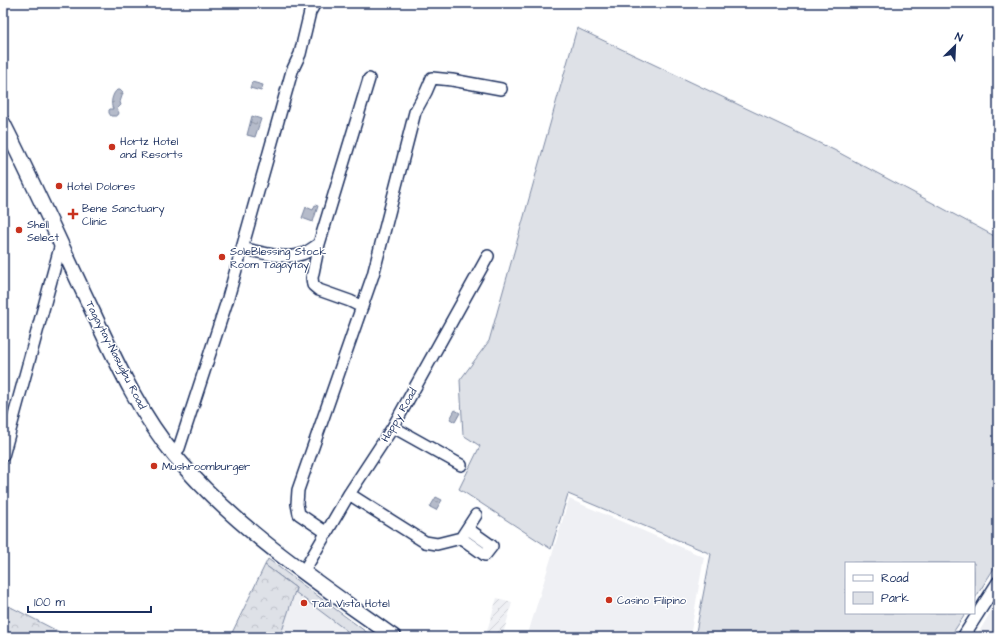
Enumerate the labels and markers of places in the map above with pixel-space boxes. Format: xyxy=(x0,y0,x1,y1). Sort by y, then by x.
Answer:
place label: Hortz Hotel and Resorts xyxy=(120,134,183,162)
marker: Hortz Hotel and Resorts xyxy=(107,142,117,152)
place label: Hotel Dolores xyxy=(67,179,136,194)
marker: Hotel Dolores xyxy=(54,181,64,191)
place label: Bene Sanctuary Clinic xyxy=(82,201,165,229)
marker: Bene Sanctuary Clinic xyxy=(67,208,79,220)
place label: Shell Select xyxy=(27,217,60,245)
marker: Shell Select xyxy=(14,225,24,235)
place label: SoleBlessing Stock Room Tagaytay xyxy=(230,244,326,273)
marker: SoleBlessing Stock Room Tagaytay xyxy=(217,252,227,262)
place label: Mushroomburger xyxy=(162,459,250,475)
marker: Mushroomburger xyxy=(149,461,159,471)
place label: Casino Filipino xyxy=(617,593,687,608)
marker: Casino Filipino xyxy=(604,595,614,605)
place label: Taal Vista Hotel xyxy=(312,596,390,611)
marker: Taal Vista Hotel xyxy=(299,598,309,608)

